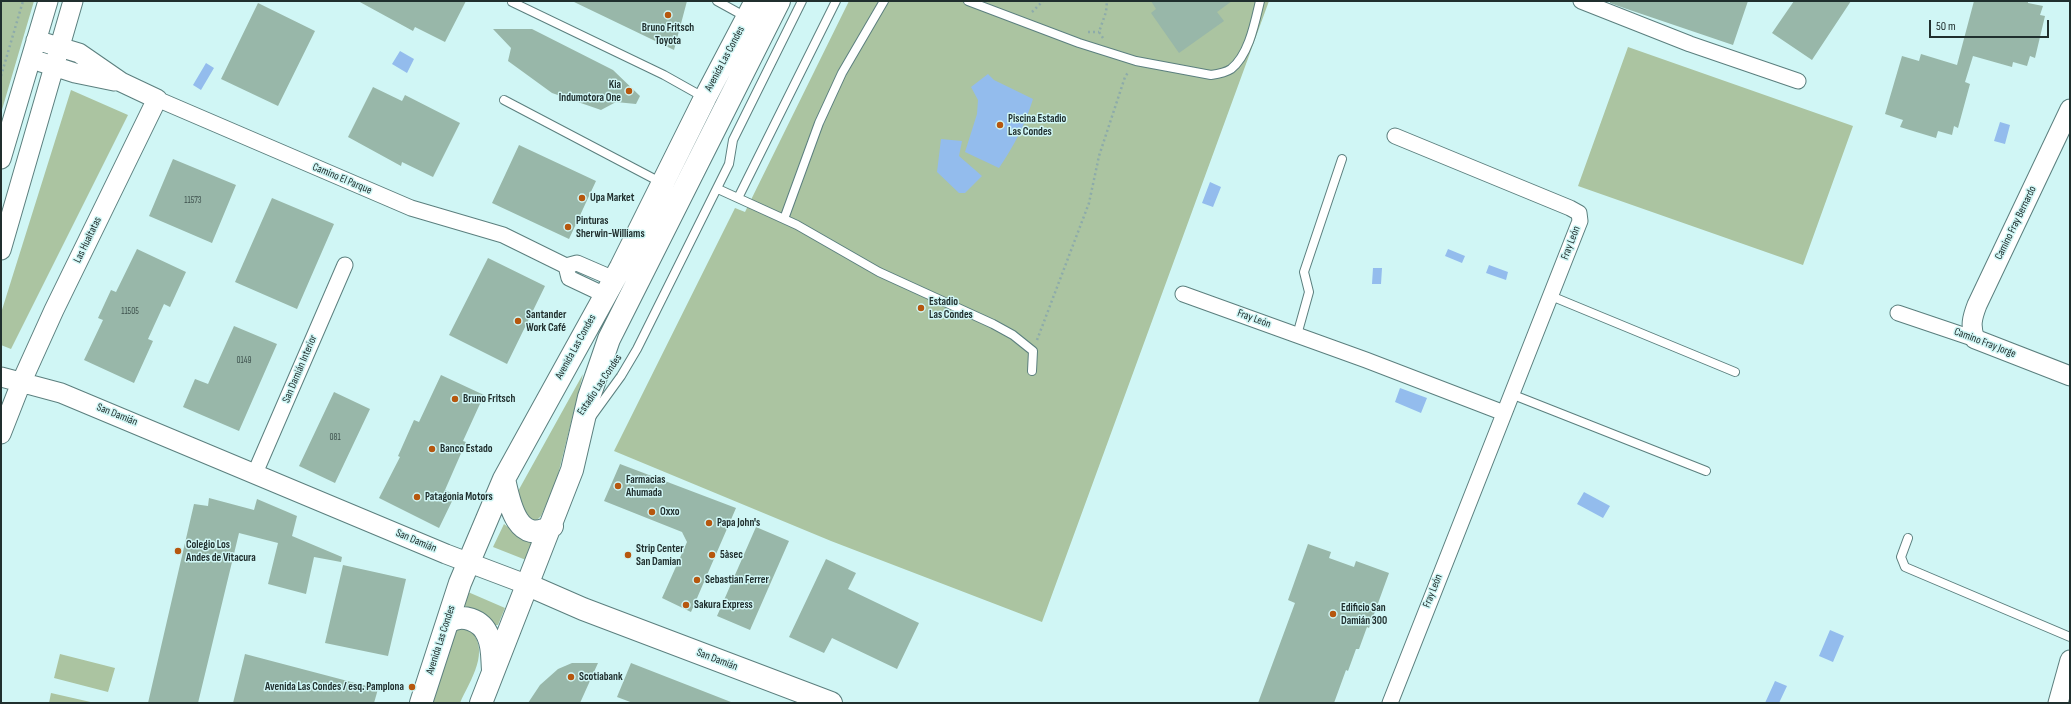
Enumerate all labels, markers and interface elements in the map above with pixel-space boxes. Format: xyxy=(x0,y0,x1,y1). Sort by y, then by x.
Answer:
marker: Bruno Fritsch Toyota xyxy=(663,10,673,20)
scale bar xyxy=(1931,12,2051,38)
text: 50 m xyxy=(1936,19,1956,34)
place label: Bruno Fritsch Toyota xyxy=(642,21,694,47)
street label: Avenida Las Condes xyxy=(702,24,748,94)
place label: Kia Indumotora One xyxy=(559,78,621,104)
marker: Kia Indumotora One xyxy=(624,86,634,96)
place label: Piscina Estadio Las Condes xyxy=(1008,112,1066,138)
marker: Piscina Estadio Las Condes xyxy=(995,120,1005,130)
street label: Camino El Parque xyxy=(310,161,374,197)
street label: Camino Fray Bernardo xyxy=(1992,184,2040,262)
place label: Upa Market xyxy=(590,191,634,205)
marker: Upa Market xyxy=(577,193,587,203)
house number: 11573 xyxy=(184,196,202,206)
place label: Pinturas Sherwin-Williams xyxy=(576,214,645,240)
street label: Las Hualtatas xyxy=(71,215,105,265)
marker: Pinturas Sherwin-Williams xyxy=(563,222,573,232)
street label: Fray León xyxy=(1559,224,1583,262)
place label: Estadio Las Condes xyxy=(929,295,973,321)
marker: Estadio Las Condes xyxy=(916,303,926,313)
house number: 11505 xyxy=(121,307,139,317)
street label: Fray León xyxy=(1235,307,1273,331)
place label: Santander Work Café xyxy=(526,308,566,334)
street label: Avenida Las Condes xyxy=(553,312,599,382)
marker: Santander Work Café xyxy=(513,316,523,326)
street label: Camino Fray Jorge xyxy=(1952,325,2018,361)
street label: San Damián Interior xyxy=(280,333,320,405)
street label: Estadio Las Condes xyxy=(575,352,625,418)
house number: 0149 xyxy=(237,356,251,366)
place label: Bruno Fritsch xyxy=(463,392,515,406)
marker: Bruno Fritsch xyxy=(450,394,460,404)
street label: San Damián xyxy=(95,401,139,429)
house number: 081 xyxy=(329,433,341,443)
place label: Banco Estado xyxy=(440,442,493,456)
marker: Banco Estado xyxy=(427,444,437,454)
place label: Farmacias Ahumada xyxy=(626,473,666,499)
marker: Farmacias Ahumada xyxy=(613,481,623,491)
place label: Patagonia Motors xyxy=(425,490,493,504)
marker: Patagonia Motors xyxy=(412,492,422,502)
place label: Oxxo xyxy=(660,505,680,519)
marker: Oxxo xyxy=(647,507,657,517)
place label: Papa John's xyxy=(717,516,760,530)
marker: Papa John's xyxy=(704,518,714,528)
street label: San Damián xyxy=(394,527,438,555)
place label: Colegio Los Andes de Vitacura xyxy=(186,538,256,564)
place label: Strip Center San Damian xyxy=(636,542,684,568)
marker: Colegio Los Andes de Vitacura xyxy=(173,546,183,556)
place label: 5àsec xyxy=(720,548,743,562)
marker: Strip Center San Damian xyxy=(623,550,633,560)
marker: 5àsec xyxy=(707,550,717,560)
street label: Fray León xyxy=(1420,572,1446,610)
place label: Sebastian Ferrer xyxy=(705,573,769,587)
marker: Sebastian Ferrer xyxy=(692,575,702,585)
place label: Sakura Express xyxy=(694,598,753,612)
marker: Sakura Express xyxy=(681,600,691,610)
place label: Edificio San Damián 300 xyxy=(1341,601,1387,627)
street label: Avenida Las Condes xyxy=(424,604,458,676)
marker: Edificio San Damián 300 xyxy=(1328,609,1338,619)
street label: San Damián xyxy=(695,646,739,674)
place label: Scotiabank xyxy=(579,670,623,684)
marker: Scotiabank xyxy=(566,672,576,682)
place label: Avenida Las Condes / esq. Pamplona xyxy=(265,680,404,694)
marker: Avenida Las Condes / esq. Pamplona xyxy=(407,682,417,692)

